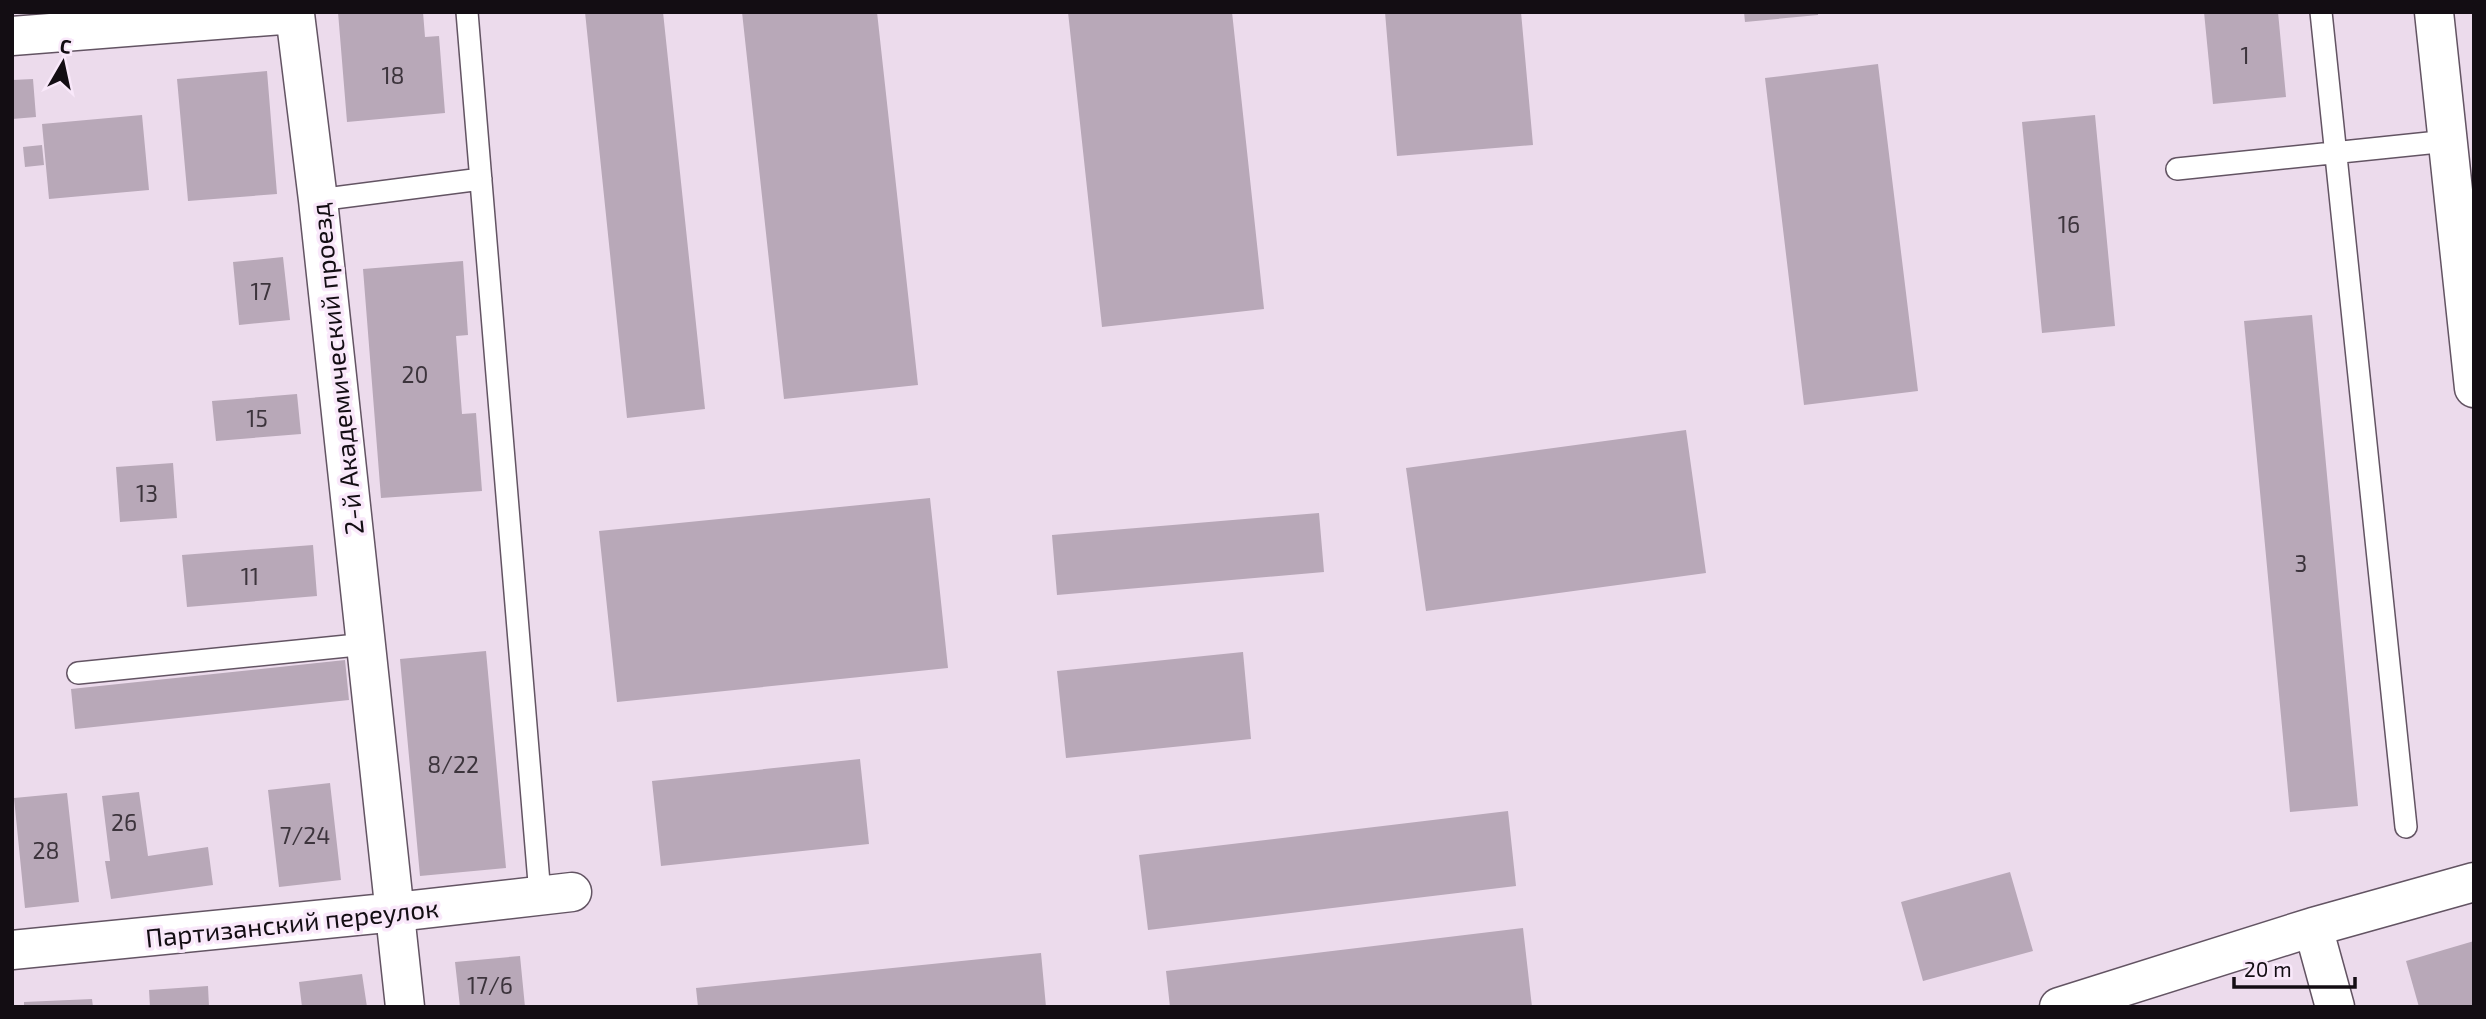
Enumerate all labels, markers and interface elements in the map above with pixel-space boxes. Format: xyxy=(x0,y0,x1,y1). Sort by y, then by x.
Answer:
north arrow xyxy=(28,28,98,98)
text: С xyxy=(58,33,73,58)
house number: 1 xyxy=(2240,41,2250,69)
house number: 18 xyxy=(381,61,405,89)
street label: 2-й Академический проезд xyxy=(303,201,369,537)
house number: 16 xyxy=(2058,210,2080,238)
house number: 17 xyxy=(251,277,272,305)
house number: 20 xyxy=(402,360,428,388)
house number: 15 xyxy=(246,404,268,432)
house number: 13 xyxy=(136,479,158,507)
house number: 3 xyxy=(2295,549,2307,577)
house number: 11 xyxy=(241,562,259,590)
house number: 8/22 xyxy=(427,750,479,778)
house number: 26 xyxy=(111,808,137,836)
house number: 7/24 xyxy=(280,821,330,849)
house number: 28 xyxy=(33,836,59,864)
street label: Партизанский переулок xyxy=(144,891,440,954)
scale bar xyxy=(2234,946,2355,990)
text: 20 m xyxy=(2244,956,2292,981)
house number: 17/6 xyxy=(467,971,513,999)

